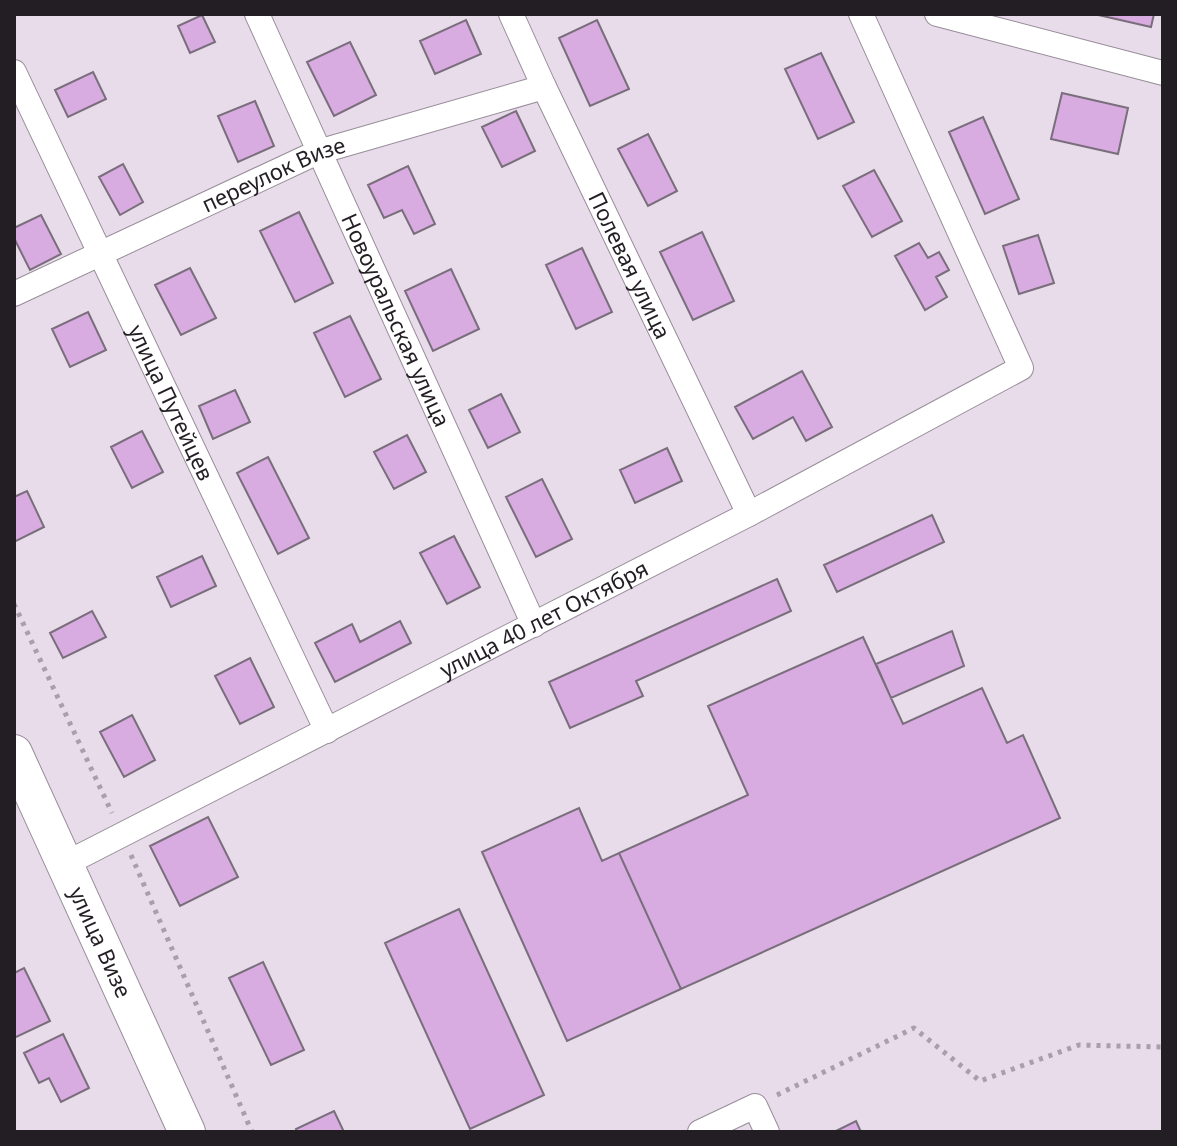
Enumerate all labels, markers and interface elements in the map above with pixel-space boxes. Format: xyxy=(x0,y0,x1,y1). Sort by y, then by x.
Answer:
street label: переулок Визе xyxy=(196,129,349,218)
street label: Полевая улица xyxy=(582,186,679,343)
street label: Новоуральская улица xyxy=(335,208,458,431)
street label: улица Путейцев xyxy=(122,319,222,485)
street label: улица 40 лет Октября xyxy=(434,552,653,684)
street label: улица Визе xyxy=(63,881,140,1002)

